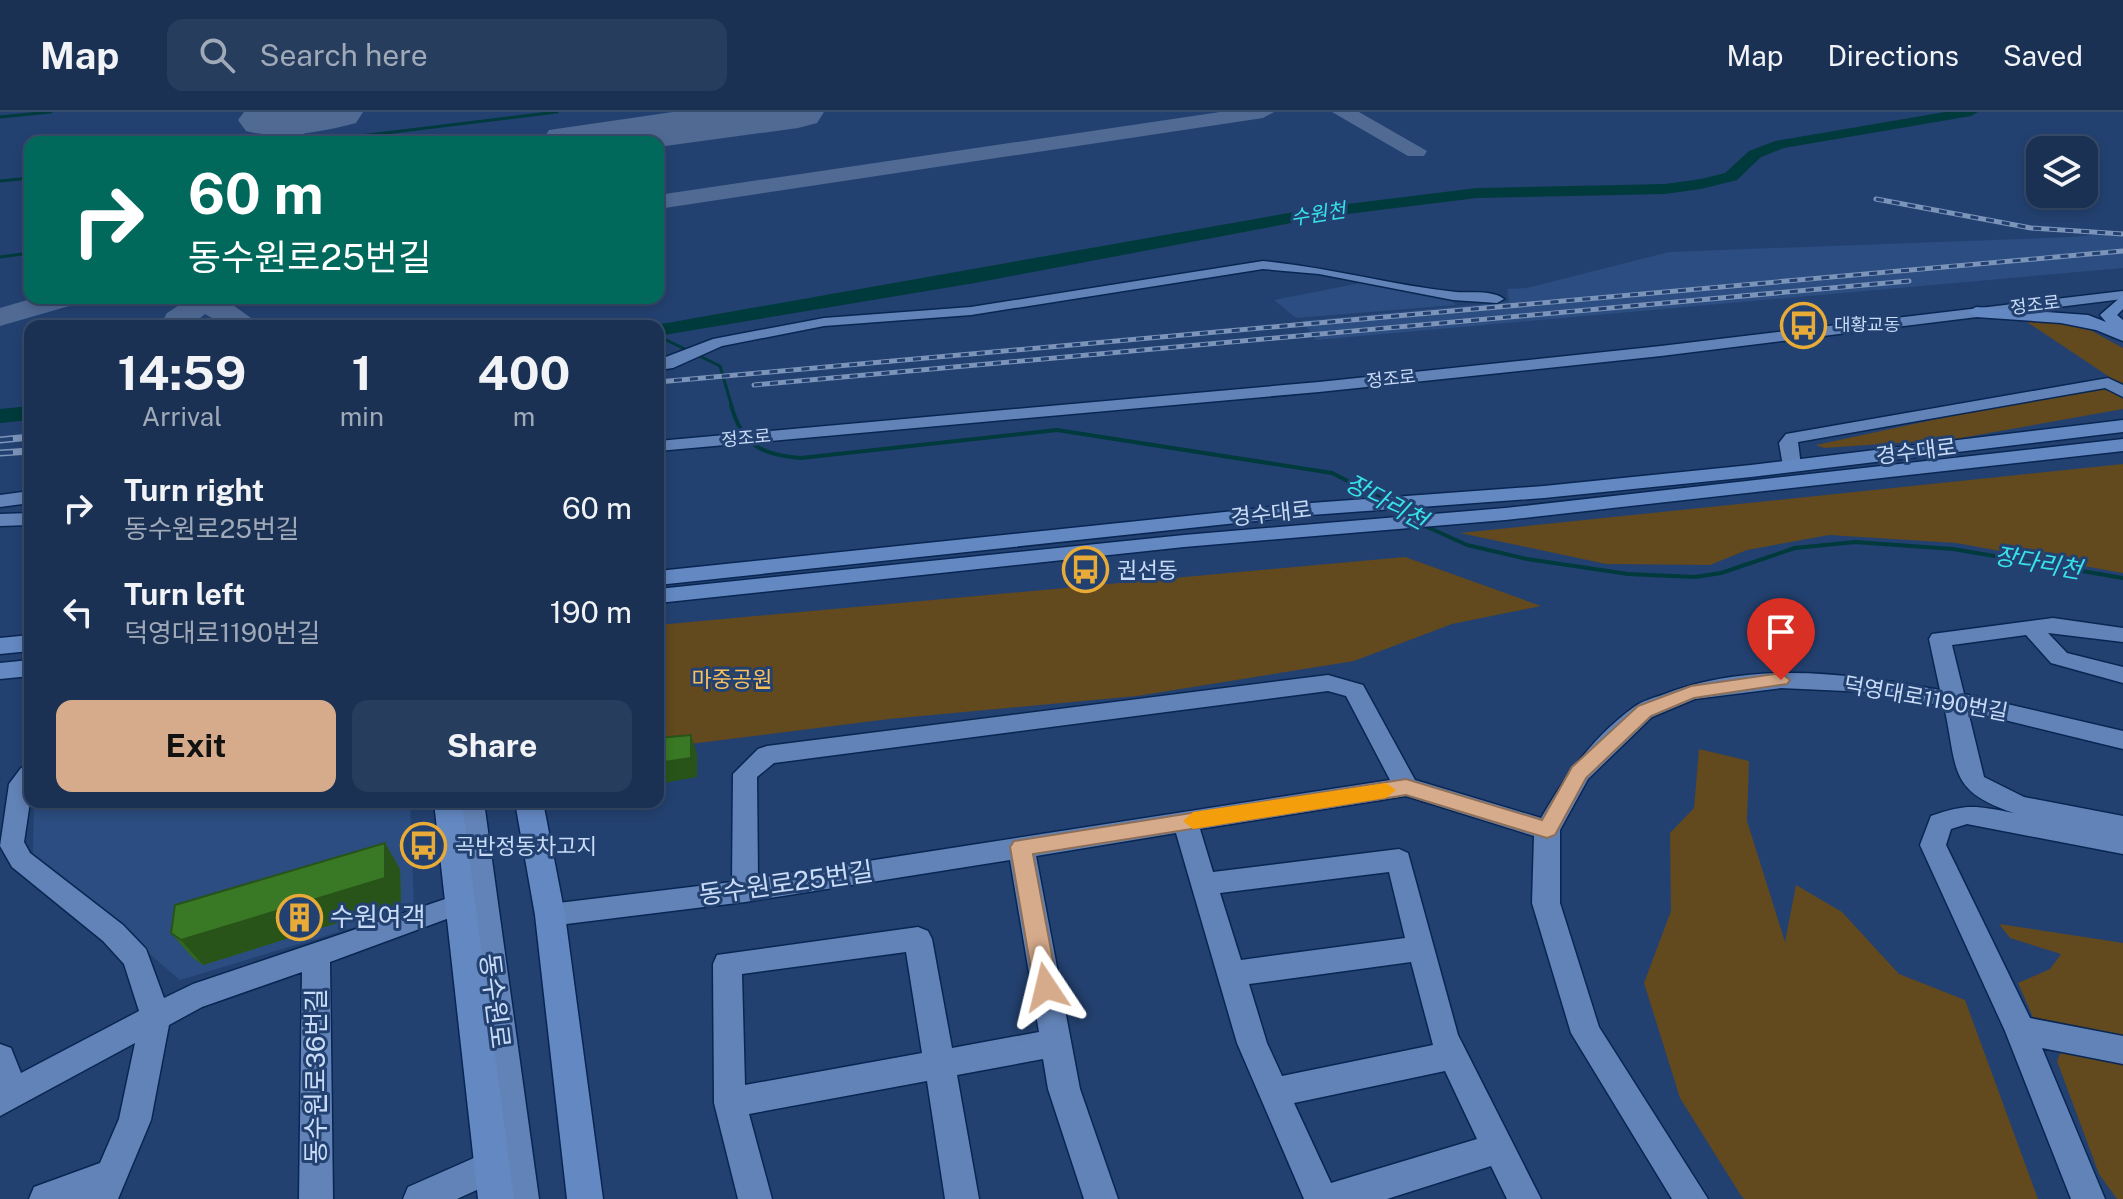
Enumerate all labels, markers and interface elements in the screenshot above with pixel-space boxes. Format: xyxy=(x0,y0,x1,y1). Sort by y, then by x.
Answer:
search box xyxy=(167,19,727,91)
text: Map xyxy=(40,33,119,78)
icon: search xyxy=(195,33,239,77)
text: Search here xyxy=(259,37,428,73)
text: Map xyxy=(1727,39,1783,72)
text: Directions xyxy=(1827,39,1959,72)
text: Saved xyxy=(2003,39,2083,72)
map controls xyxy=(2026,136,2098,208)
button: layers xyxy=(2026,136,2098,208)
text: 60 m xyxy=(188,161,324,227)
icon: right xyxy=(56,168,160,272)
water label: 수원천 xyxy=(1289,197,1350,230)
text: 동수원로25번길 xyxy=(188,236,431,278)
street label: 정조로 xyxy=(2009,291,2061,318)
bus stop icon: 대황교동 xyxy=(1779,301,1827,349)
place label: 대황교동 xyxy=(1834,314,1900,335)
text: 14:59 xyxy=(117,344,246,401)
text: 1 xyxy=(352,344,372,401)
text: 400 xyxy=(477,344,571,401)
street label: 정조로 xyxy=(1365,365,1417,392)
text: Arrival xyxy=(142,401,222,432)
text: min xyxy=(340,401,384,432)
text: m xyxy=(513,401,535,432)
street label: 정조로 xyxy=(720,425,772,450)
street label: 경수대로 xyxy=(1874,433,1958,469)
water label: 장다리천 xyxy=(1341,468,1435,536)
text: Turn right xyxy=(124,472,264,508)
icon: right xyxy=(56,486,100,530)
text: 60 m xyxy=(562,490,632,526)
street label: 경수대로 xyxy=(1229,496,1313,530)
text: 동수원로25번길 xyxy=(124,513,300,544)
water label: 장다리천 xyxy=(1992,541,2087,584)
bus stop icon: 권선동 xyxy=(1062,546,1110,594)
place label: 권선동 xyxy=(1117,557,1178,583)
text: Turn left xyxy=(124,576,245,612)
icon: left xyxy=(56,590,100,634)
text: 190 m xyxy=(550,594,632,630)
pin xyxy=(1747,598,1815,680)
icon: arrive xyxy=(1759,610,1803,654)
text: 덕영대로1190번길 xyxy=(124,617,321,648)
park label: 마중공원 xyxy=(692,666,772,692)
street label: 덕영대로1190번길 xyxy=(1842,671,2010,725)
button: Exit xyxy=(56,700,336,792)
button: Share xyxy=(352,700,632,792)
bus stop icon: 곡반정동차고지 xyxy=(400,822,448,870)
place label: 곡반정동차고지 xyxy=(455,833,597,859)
street label: 동수원로25번길 xyxy=(697,855,875,910)
building icon: 수원여객 xyxy=(275,893,323,941)
place label: 수원여객 xyxy=(330,901,426,932)
position arrow xyxy=(1004,945,1088,1029)
street label: 동수원로 xyxy=(474,952,517,1050)
street label: 동수원로36번길 xyxy=(300,988,331,1164)

